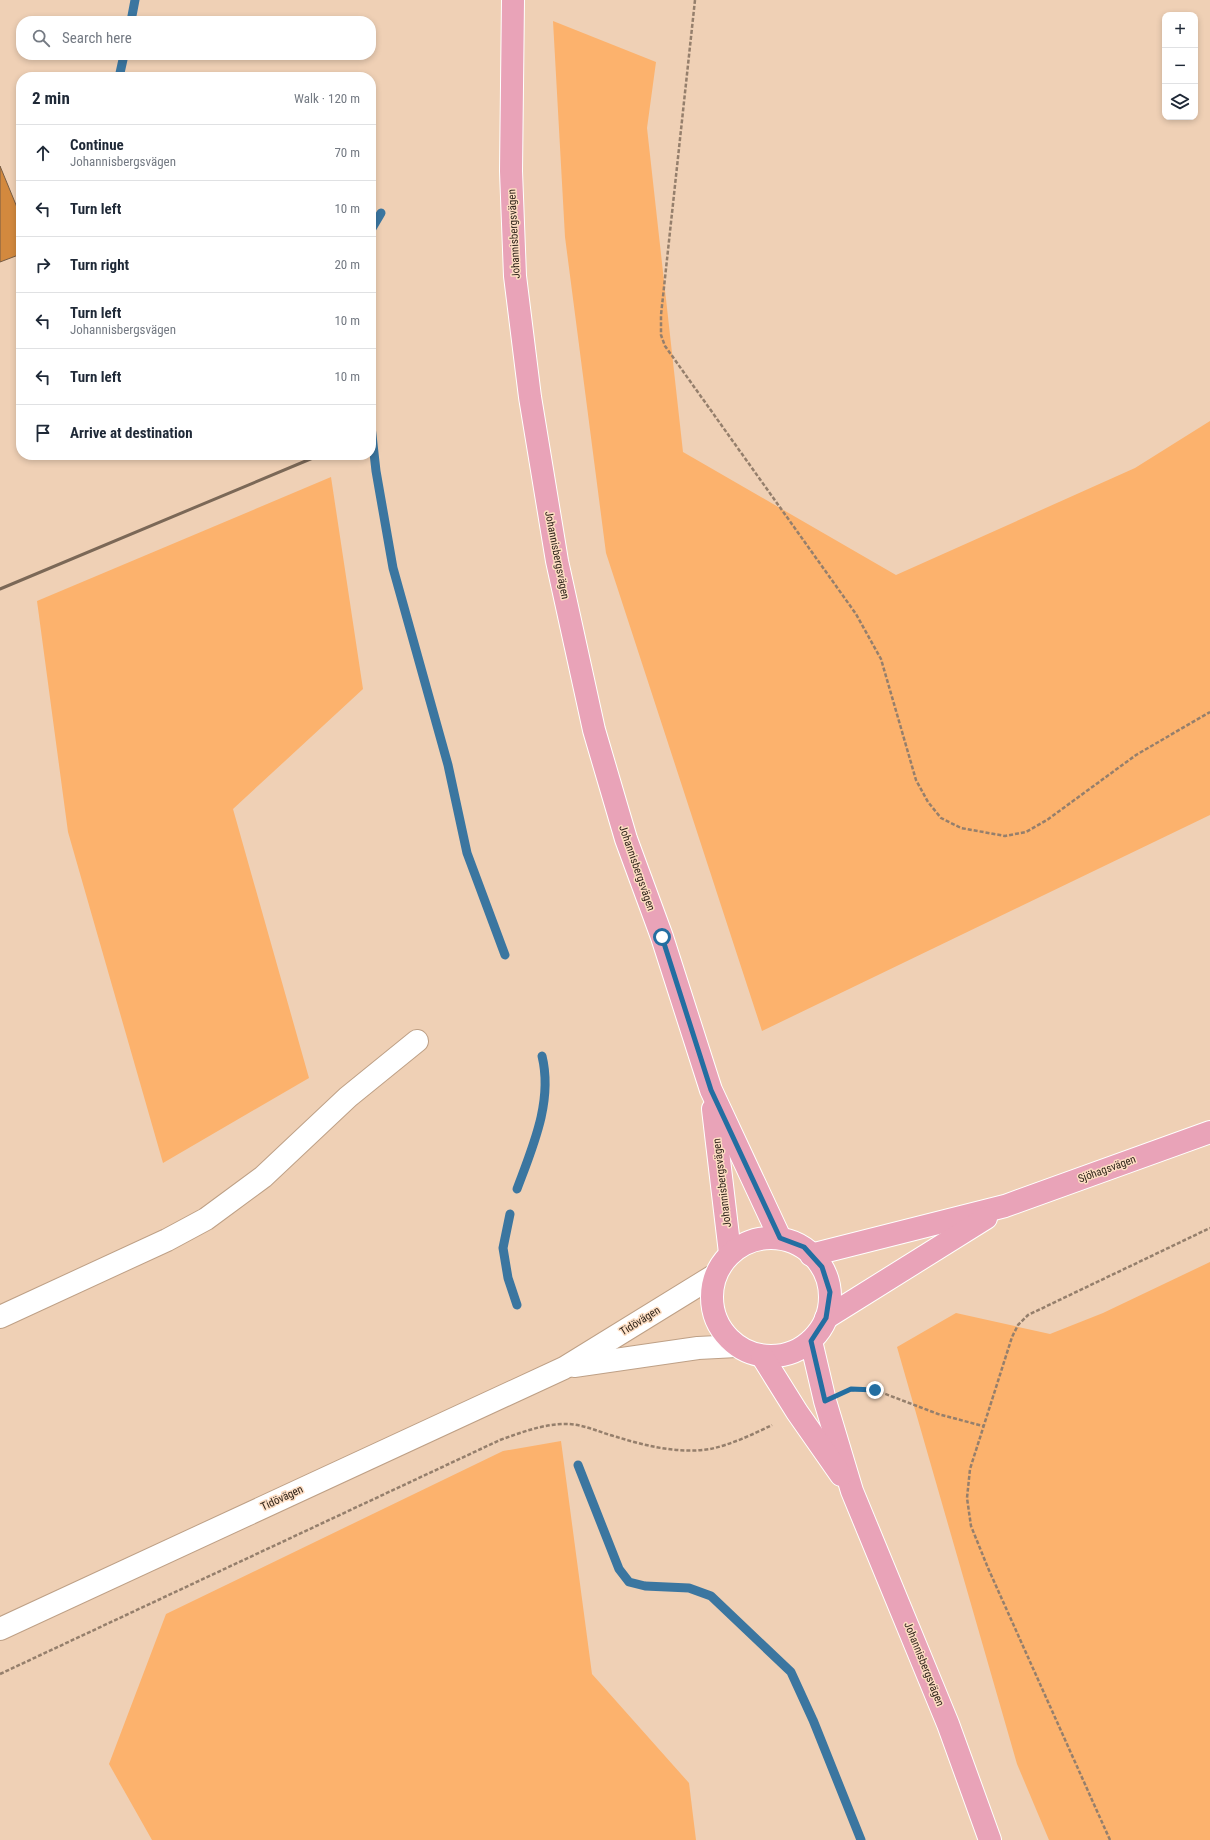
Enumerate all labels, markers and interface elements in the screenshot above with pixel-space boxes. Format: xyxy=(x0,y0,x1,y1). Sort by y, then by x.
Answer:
map controls xyxy=(1162,12,1198,120)
button: + xyxy=(1162,12,1198,48)
search box xyxy=(16,16,376,60)
icon: search xyxy=(30,27,52,49)
text: Search here xyxy=(62,29,132,47)
button: − xyxy=(1162,48,1198,84)
button: layers xyxy=(1162,84,1198,120)
text: 2 min xyxy=(32,88,70,108)
text: Walk · 120 m xyxy=(294,91,360,106)
text: Continue xyxy=(70,136,124,154)
icon: ahead xyxy=(32,142,54,164)
text: 70 m xyxy=(334,145,360,160)
text: Johannisbergsvägen xyxy=(70,154,176,169)
street label: Johannisbergsvägen xyxy=(505,189,523,279)
icon: left xyxy=(32,198,54,220)
text: Turn left xyxy=(70,200,121,218)
text: 10 m xyxy=(334,201,360,216)
icon: right xyxy=(32,254,54,276)
text: Turn right xyxy=(70,256,129,274)
text: 20 m xyxy=(334,257,360,272)
text: Turn left xyxy=(70,304,121,322)
icon: left xyxy=(32,310,54,332)
text: 10 m xyxy=(334,313,360,328)
text: Johannisbergsvägen xyxy=(70,322,176,337)
icon: left xyxy=(32,366,54,388)
text: Turn left xyxy=(70,368,121,386)
text: 10 m xyxy=(334,369,360,384)
icon: arrive xyxy=(32,422,54,444)
text: Arrive at destination xyxy=(70,424,193,442)
street label: Johannisbergsvägen xyxy=(542,510,572,600)
street label: Johannisbergsvägen xyxy=(616,823,658,913)
route start xyxy=(653,928,671,946)
street label: Johannisbergsvägen xyxy=(710,1138,734,1228)
street label: Sjöhagsvägen xyxy=(1076,1153,1138,1185)
street label: Tidövägen xyxy=(617,1304,663,1338)
route end xyxy=(866,1381,884,1399)
street label: Tidövägen xyxy=(259,1483,305,1513)
street label: Johannisbergsvägen xyxy=(901,1620,947,1708)

